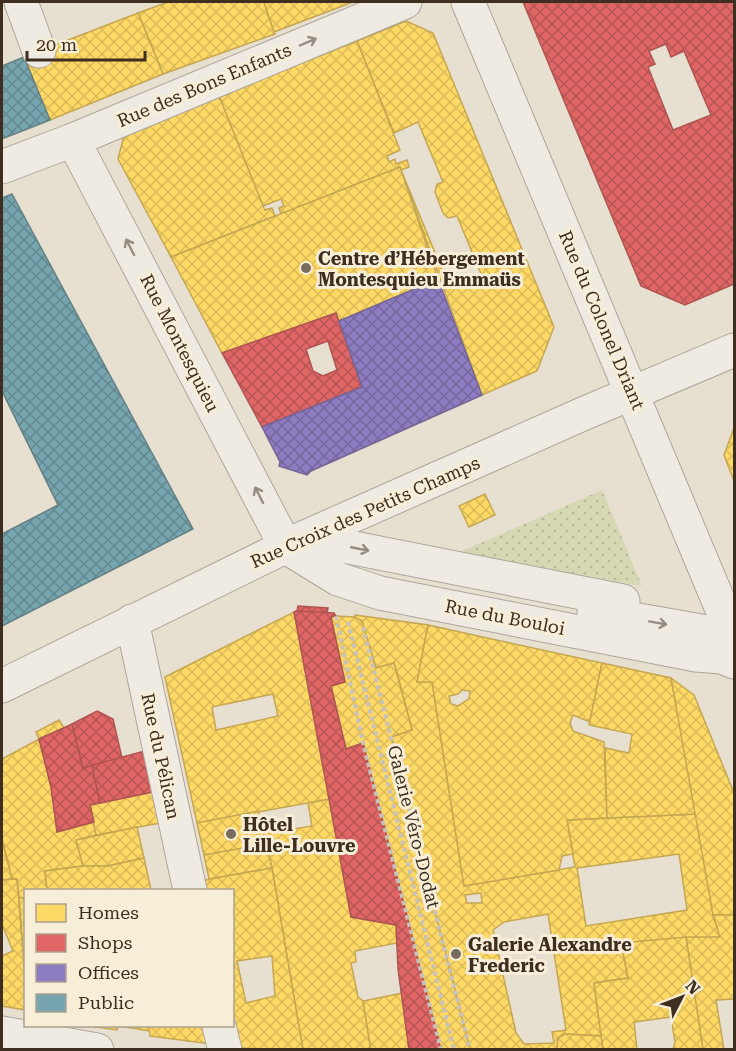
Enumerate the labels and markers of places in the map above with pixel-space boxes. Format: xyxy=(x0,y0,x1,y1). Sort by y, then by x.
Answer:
place label: Centre d’Hébergement Montesquieu Emmaüs xyxy=(318,248,525,290)
marker: Centre d’Hébergement Montesquieu Emmaüs xyxy=(299,261,313,275)
place label: Hôtel Lille-Louvre xyxy=(243,814,356,856)
marker: Hôtel Lille-Louvre xyxy=(224,827,238,841)
place label: Galerie Alexandre Frederic xyxy=(468,934,632,976)
marker: Galerie Alexandre Frederic xyxy=(449,947,463,961)

